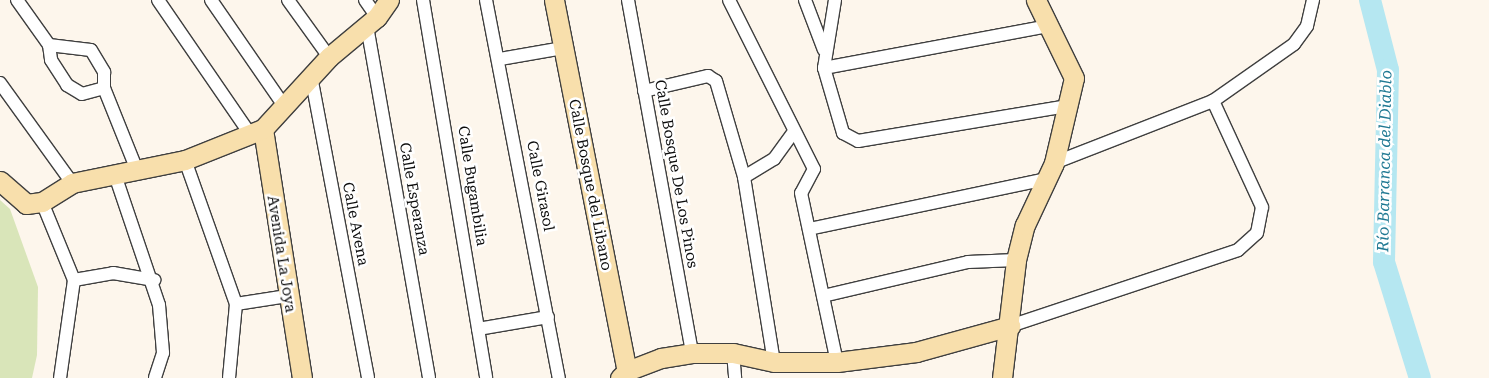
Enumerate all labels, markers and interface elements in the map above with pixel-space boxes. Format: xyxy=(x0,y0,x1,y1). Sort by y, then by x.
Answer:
water label: Río Barranca del Diablo xyxy=(1374,70,1396,252)
street label: Calle Bosque De Los Pinos xyxy=(651,78,701,270)
street label: Calle Bosque del Libano xyxy=(565,98,615,272)
street label: Calle Bugambilia xyxy=(454,125,490,247)
street label: Calle Girasol xyxy=(522,139,558,233)
street label: Calle Esperanza xyxy=(395,141,433,257)
street label: Calle Avena xyxy=(338,181,372,267)
street label: Avenida La Joya xyxy=(263,194,299,314)

